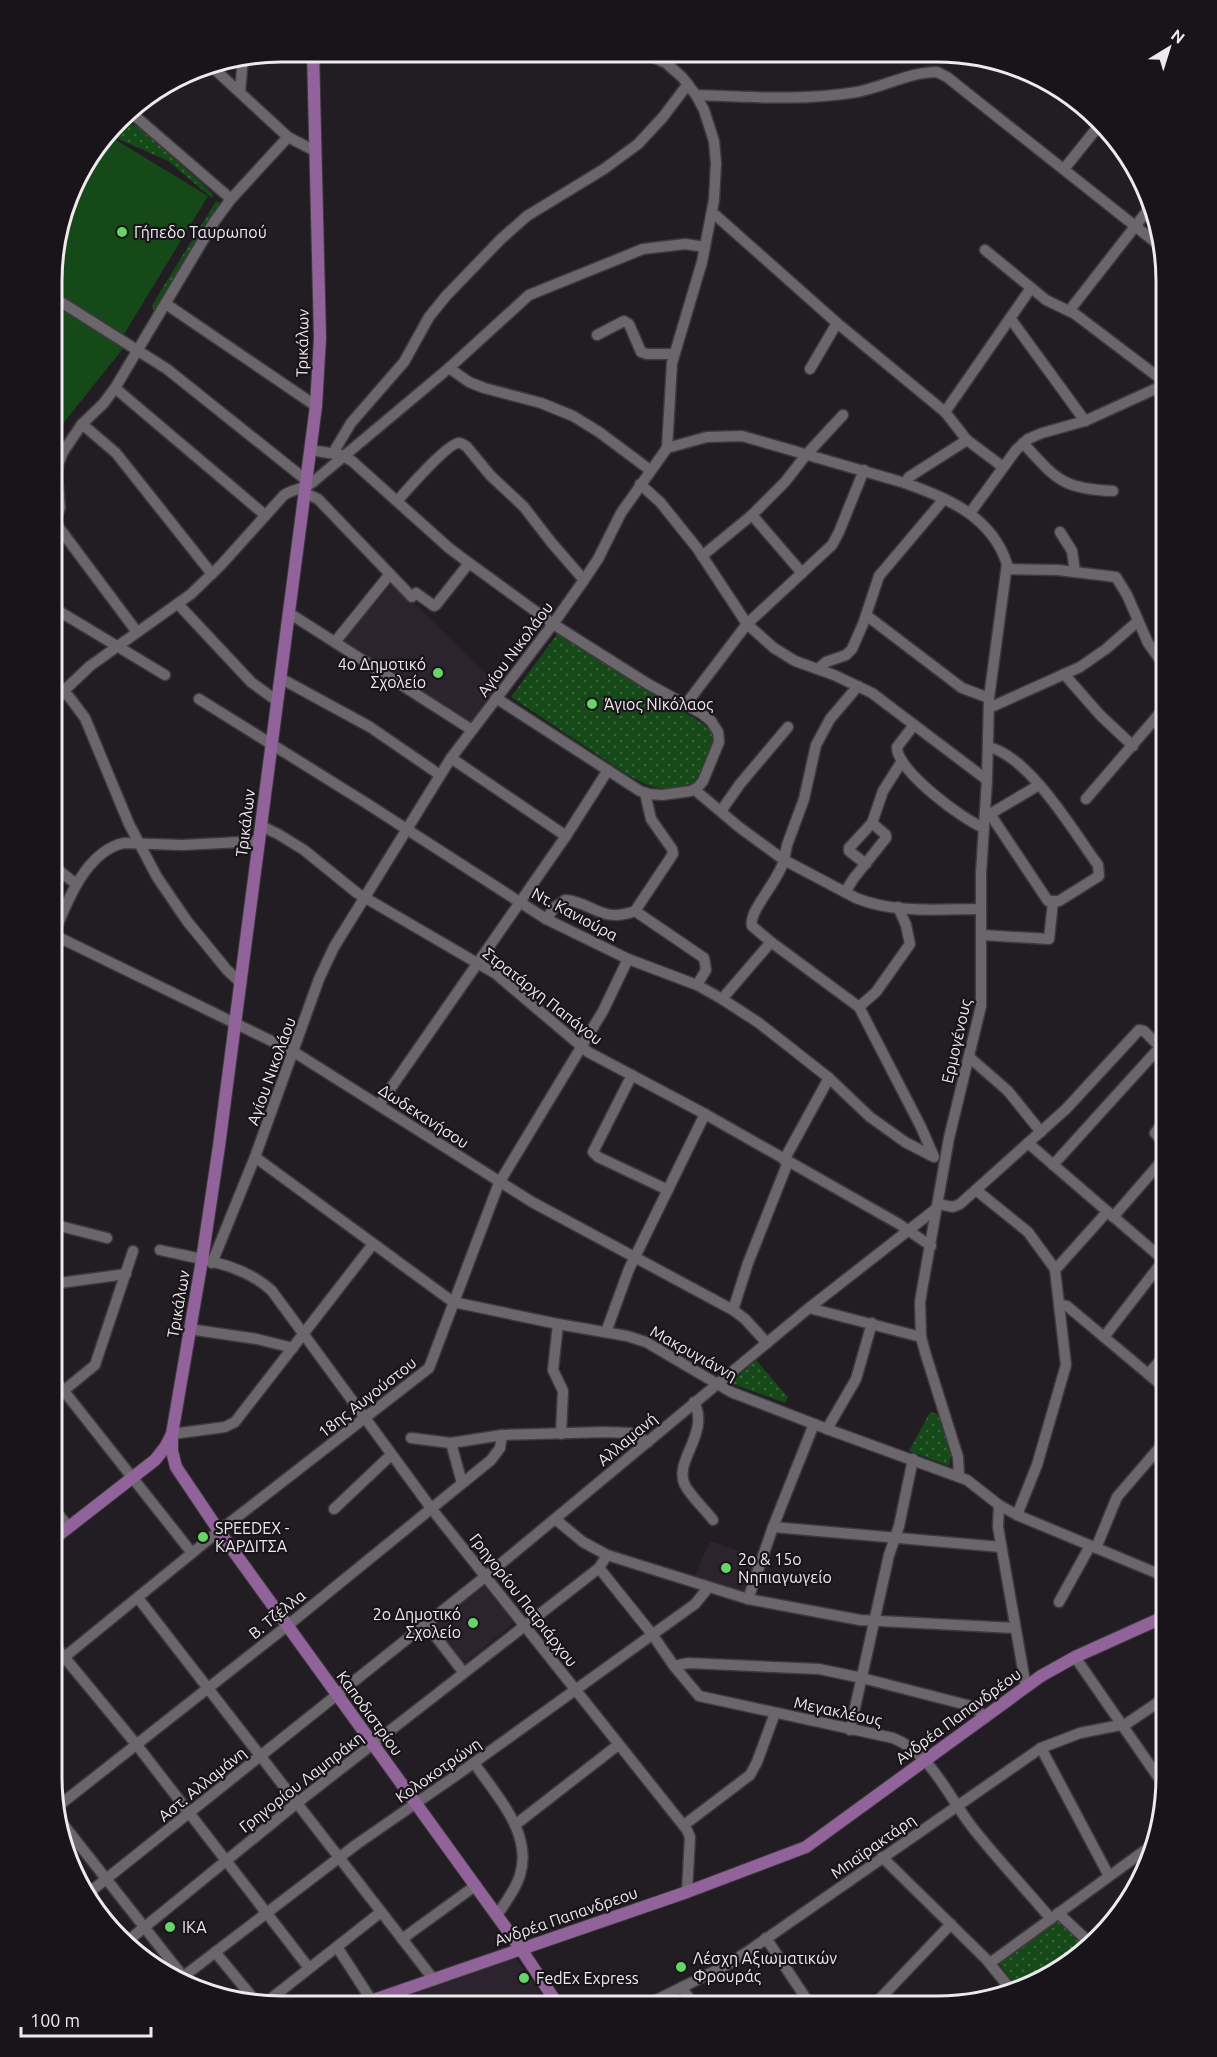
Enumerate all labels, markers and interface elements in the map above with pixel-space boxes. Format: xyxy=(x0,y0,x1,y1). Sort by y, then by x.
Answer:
north arrow xyxy=(1139,18,1199,78)
text: N xyxy=(1168,25,1188,47)
place label: Γήπεδο Ταυρωπού xyxy=(134,223,267,241)
marker: Γήπεδο Ταυρωπού xyxy=(115,225,129,239)
street label: Τρικάλων xyxy=(292,308,312,377)
street label: Αγίου Νικολάου xyxy=(474,598,556,700)
place label: 4ο Δημοτικό Σχολείο xyxy=(338,655,426,691)
marker: 4ο Δημοτικό Σχολείο xyxy=(431,666,445,680)
place label: Άγιος ΝΙκόλαος xyxy=(604,695,713,714)
marker: Άγιος ΝΙκόλαος xyxy=(585,697,599,711)
street label: Τρικάλων xyxy=(232,788,258,858)
street label: Ντ. Κανιούρα xyxy=(529,884,621,944)
street label: Στρατάρχη Παπάγου xyxy=(480,944,606,1048)
street label: Ερμογένους xyxy=(938,997,975,1085)
street label: Αγίου Νικολάου xyxy=(243,1015,299,1127)
street label: Δωδεκανήσου xyxy=(376,1080,472,1152)
street label: Τρικάλων xyxy=(163,1269,193,1339)
street label: Μακρυγιάννη xyxy=(647,1322,741,1384)
street label: 18ης Αυγούστου xyxy=(314,1353,420,1442)
street label: Αλλαμανή xyxy=(593,1409,661,1469)
place label: SPEEDEX - ΚΑΡΔΙΤΣΑ xyxy=(215,1519,290,1555)
marker: SPEEDEX - ΚΑΡΔΙΤΣΑ xyxy=(196,1530,210,1544)
street label: Γρηγορίου Πατριάρχου xyxy=(466,1530,582,1670)
place label: 2ο & 15ο Νηπιαγωγείο xyxy=(738,1550,832,1586)
marker: 2ο & 15ο Νηπιαγωγείο xyxy=(719,1561,733,1575)
street label: Β. Τζέλλα xyxy=(245,1586,310,1643)
place label: 2ο Δημοτικό Σχολείο xyxy=(373,1605,461,1641)
marker: 2ο Δημοτικό Σχολείο xyxy=(466,1616,480,1630)
street label: Ανδρέα Παπανδρέου xyxy=(892,1665,1024,1767)
street label: Καποδιστρίου xyxy=(333,1667,407,1759)
street label: Μεγακλέους xyxy=(792,1693,884,1730)
street label: Γρηγορίου Λαμπράκη xyxy=(235,1728,367,1836)
street label: Κολοκοτρώνη xyxy=(392,1734,484,1806)
street label: Αστ. Αλλαμάνη xyxy=(155,1743,249,1825)
street label: Μπαϊρακτάρη xyxy=(827,1810,919,1882)
street label: Ανδρέα Παπανδρεου xyxy=(492,1883,640,1949)
place label: ΙΚΑ xyxy=(182,1918,207,1936)
marker: ΙΚΑ xyxy=(163,1920,177,1934)
place label: Λέσχη Αξιωματικών Φρουράς xyxy=(693,1949,837,1986)
marker: Λέσχη Αξιωματικών Φρουράς xyxy=(674,1960,688,1974)
place label: FedEx Express xyxy=(536,1969,639,1987)
marker: FedEx Express xyxy=(517,1971,531,1985)
scale bar xyxy=(21,2000,152,2038)
text: 100 m xyxy=(30,2010,80,2030)

